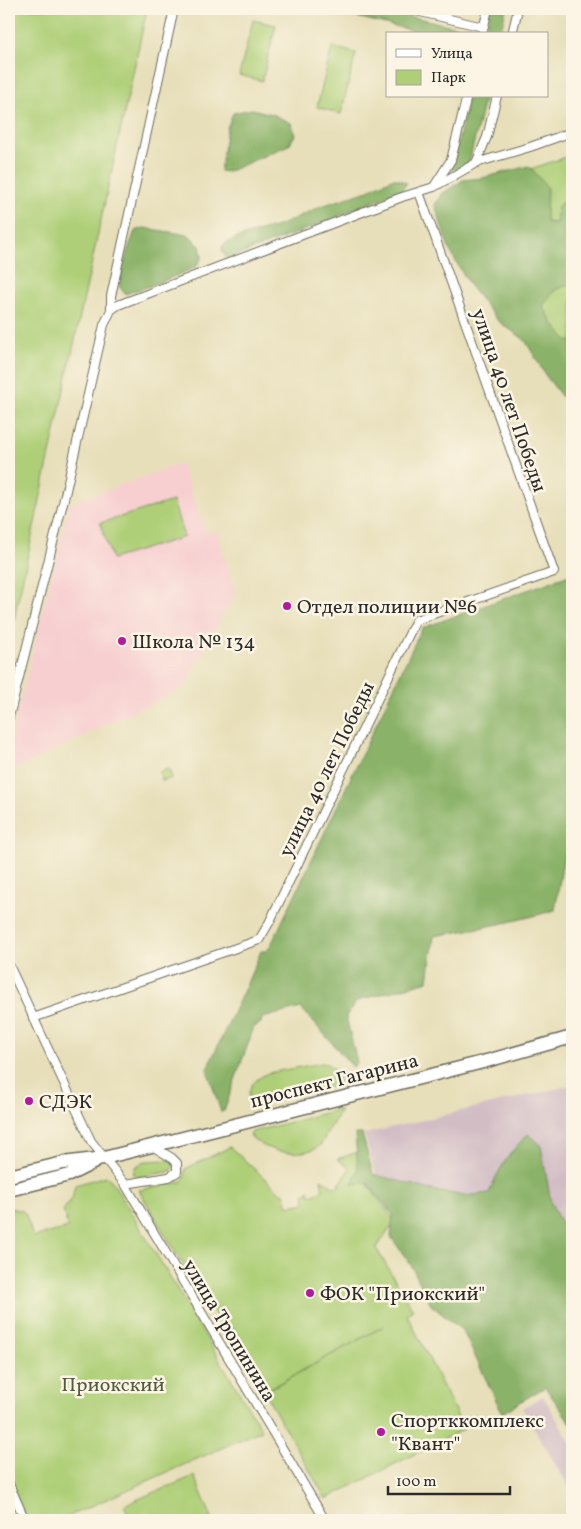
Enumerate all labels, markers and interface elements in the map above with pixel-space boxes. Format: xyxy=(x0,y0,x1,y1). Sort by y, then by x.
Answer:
legend xyxy=(386,32,548,98)
text: Улица xyxy=(431,44,473,65)
text: Парк xyxy=(431,68,466,89)
street label: улица 40 лет Победы xyxy=(464,305,553,496)
place label: Отдел полиции №6 xyxy=(297,594,477,622)
marker: Отдел полиции №6 xyxy=(281,600,293,612)
place label: Школа № 134 xyxy=(132,629,255,657)
marker: Школа № 134 xyxy=(116,635,128,647)
street label: улица 40 лет Победы xyxy=(273,677,383,863)
street label: проспект Гагарина xyxy=(247,1048,422,1116)
place label: СДЭК xyxy=(39,1089,92,1117)
marker: СДЭК xyxy=(23,1095,35,1107)
street label: улица Тропинина xyxy=(174,1254,282,1408)
place label: ФОК "Приокский" xyxy=(320,1281,485,1309)
marker: ФОК "Приокский" xyxy=(304,1287,316,1299)
park label: Приокский xyxy=(61,1372,165,1400)
place label: Спортккомплекс "Квант" xyxy=(391,1408,544,1459)
marker: Спортккомплекс "Квант" xyxy=(375,1426,387,1438)
scale bar xyxy=(388,1464,511,1496)
text: 100 m xyxy=(396,1472,436,1493)

